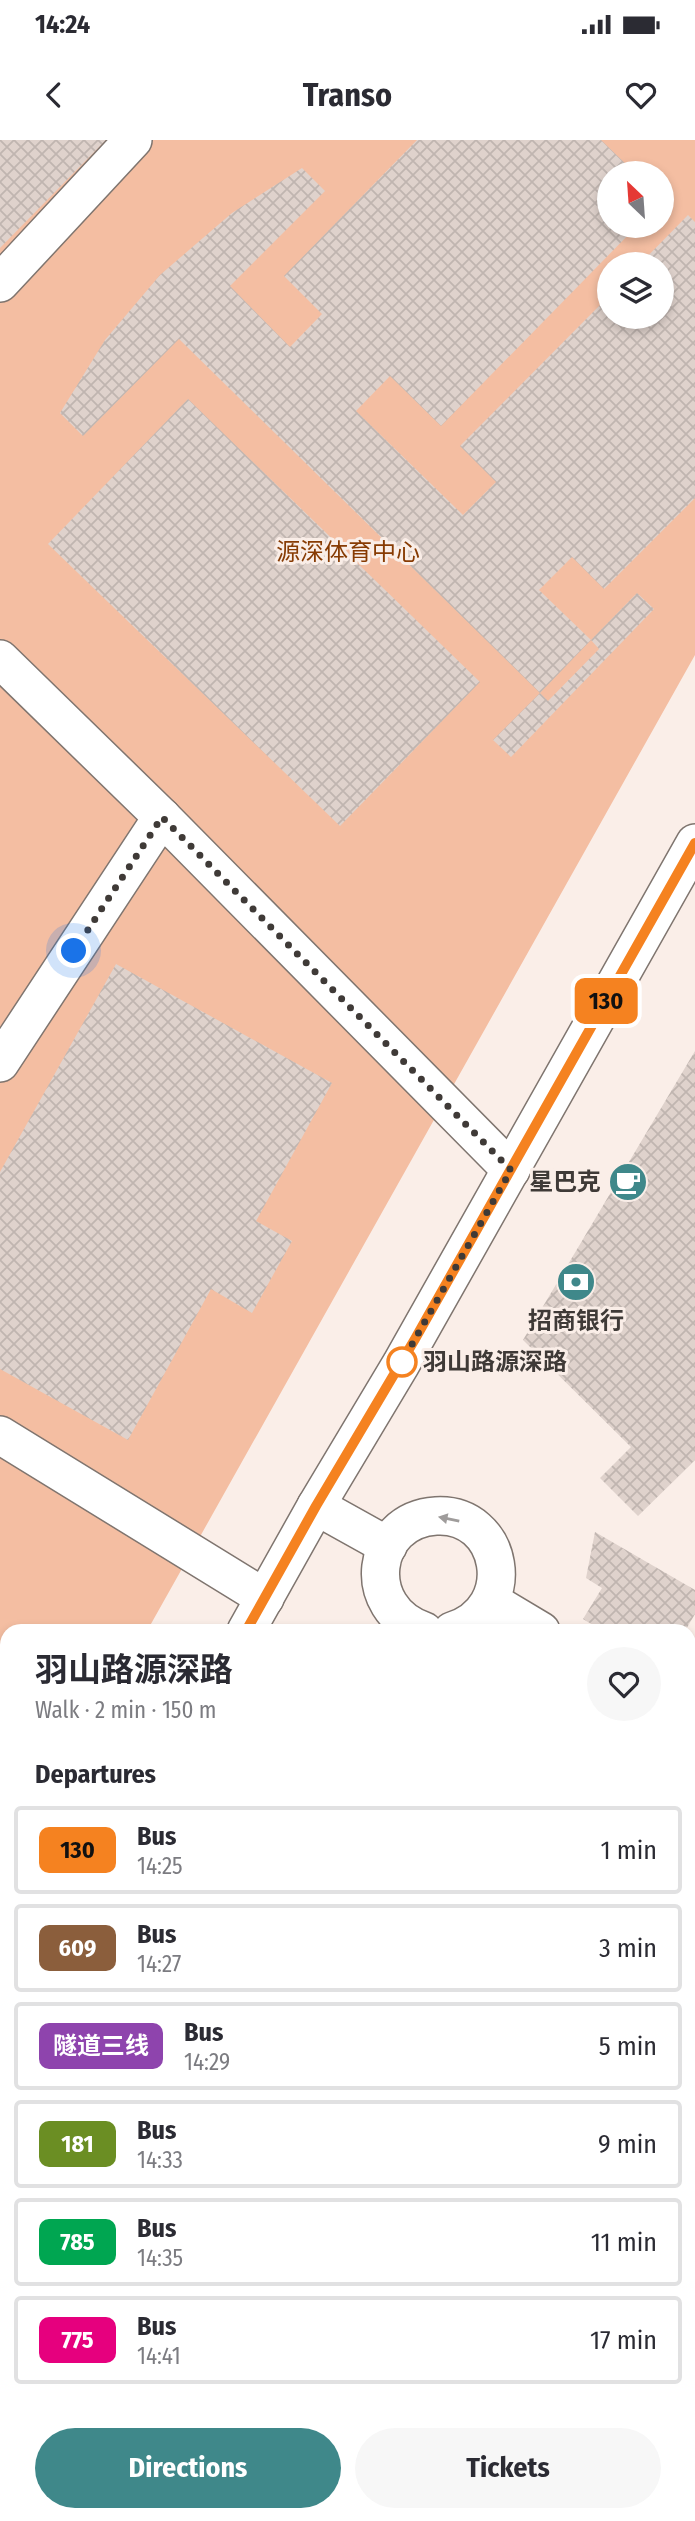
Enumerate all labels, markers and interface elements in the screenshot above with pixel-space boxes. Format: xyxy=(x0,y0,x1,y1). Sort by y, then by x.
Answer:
text: 14:24 xyxy=(35,9,90,40)
icon: back xyxy=(35,76,73,114)
text: Transo xyxy=(303,76,392,114)
icon: heart xyxy=(622,76,660,114)
north arrow xyxy=(597,161,674,238)
map controls xyxy=(597,161,674,329)
button: layers xyxy=(597,252,674,329)
park label: 源深体育中心 xyxy=(276,538,420,566)
your location xyxy=(56,933,91,968)
line badge: 130 xyxy=(566,978,646,1024)
text: 130 xyxy=(589,987,623,1015)
cafe icon: 星巴克 xyxy=(607,1161,649,1203)
place label: 星巴克 xyxy=(529,1168,601,1196)
bank icon: 招商银行 xyxy=(555,1261,597,1303)
place label: 招商银行 xyxy=(528,1307,624,1335)
marker: 羽山路源深路 xyxy=(387,1347,417,1377)
place label: 羽山路源深路 xyxy=(423,1348,567,1376)
one-way arrow xyxy=(438,1513,460,1524)
button: heart xyxy=(587,1647,661,1721)
text: 羽山路源深路 xyxy=(35,1650,233,1690)
text: Walk · 2 min · 150 m xyxy=(35,1696,217,1724)
text: Departures xyxy=(35,1759,156,1790)
text: Bus xyxy=(137,1821,176,1852)
text: 1 min xyxy=(601,1835,657,1866)
text: 130 xyxy=(60,1836,95,1864)
text: 14:25 xyxy=(137,1852,183,1880)
text: Bus xyxy=(137,1919,176,1950)
text: 3 min xyxy=(599,1933,657,1964)
text: 609 xyxy=(59,1934,96,1962)
text: 14:27 xyxy=(137,1950,181,1978)
text: Bus xyxy=(184,2017,223,2048)
text: 5 min xyxy=(599,2031,657,2062)
text: 隧道三线 xyxy=(53,2032,149,2060)
text: 14:29 xyxy=(184,2048,230,2076)
text: Bus xyxy=(137,2115,176,2146)
text: 9 min xyxy=(598,2129,657,2160)
text: 181 xyxy=(61,2130,94,2158)
text: 14:33 xyxy=(137,2146,183,2174)
text: Bus xyxy=(137,2213,176,2244)
text: 11 min xyxy=(591,2227,657,2258)
text: 785 xyxy=(60,2228,95,2256)
text: 14:35 xyxy=(137,2244,183,2272)
text: Bus xyxy=(137,2311,176,2342)
text: 17 min xyxy=(590,2325,657,2356)
text: 775 xyxy=(61,2326,94,2354)
text: 14:41 xyxy=(137,2342,181,2370)
button: Directions xyxy=(35,2428,341,2508)
button: Tickets xyxy=(355,2428,661,2508)

